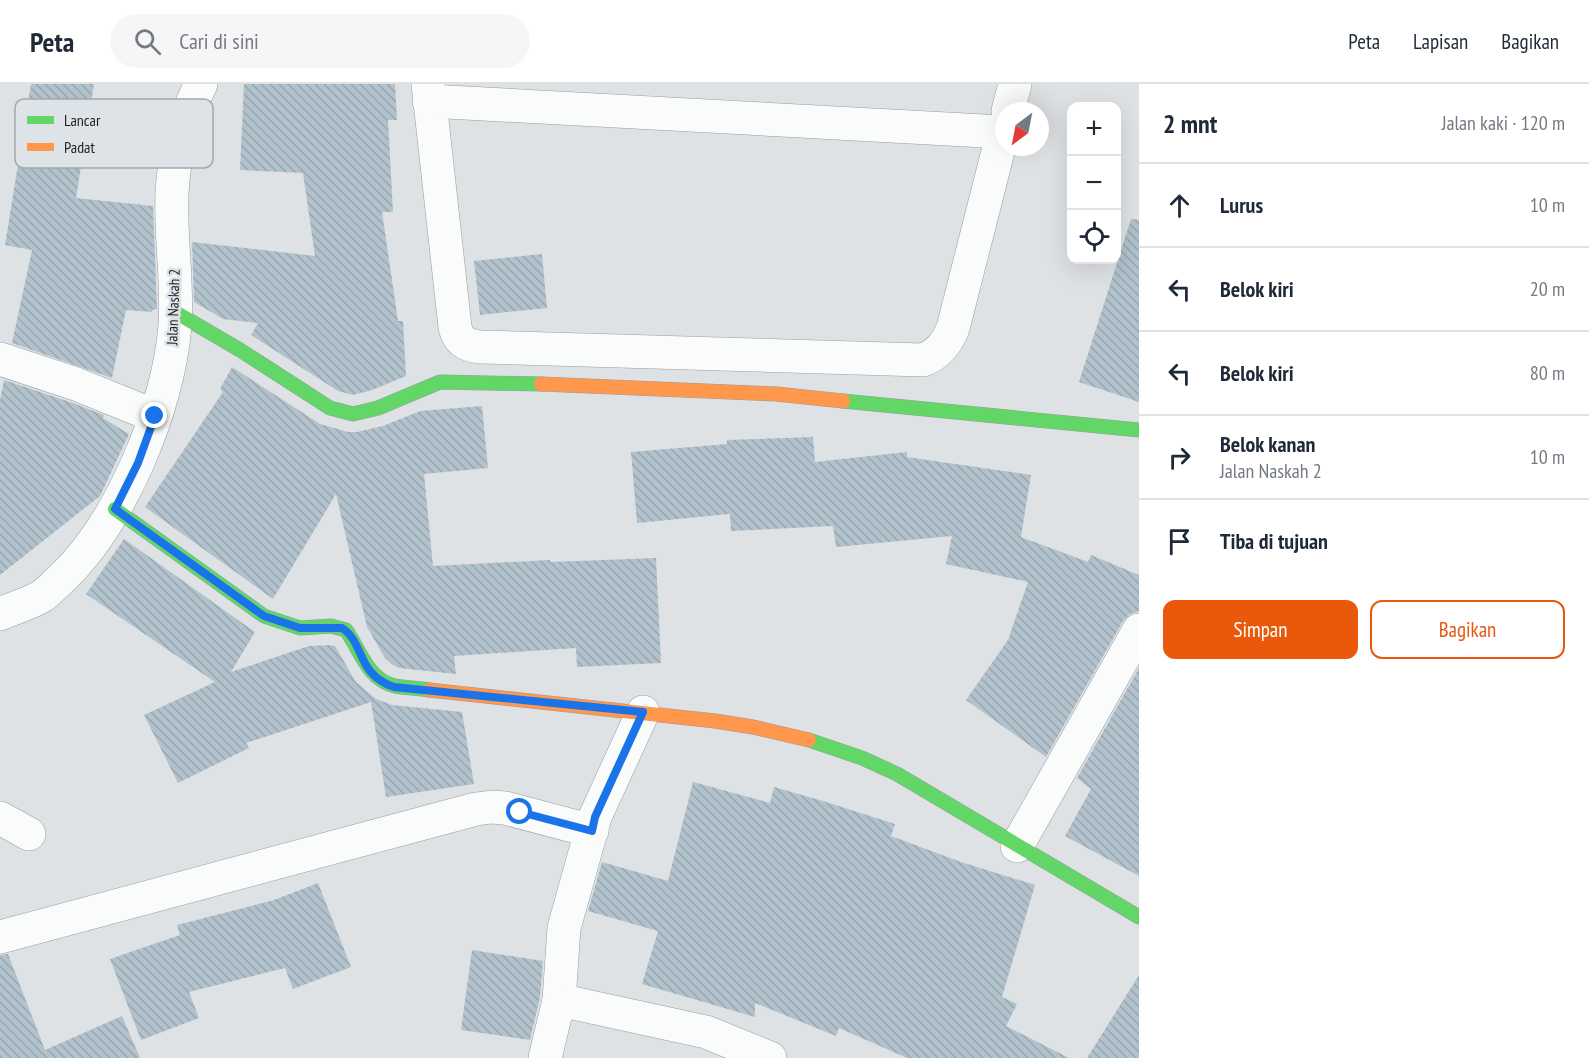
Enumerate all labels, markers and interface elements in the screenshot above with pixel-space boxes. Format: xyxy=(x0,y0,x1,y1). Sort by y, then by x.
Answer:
search box xyxy=(110,14,530,68)
text: Peta xyxy=(30,23,74,60)
icon: search xyxy=(131,25,164,58)
text: Cari di sini xyxy=(179,27,259,55)
text: Peta xyxy=(1348,28,1380,55)
text: Lapisan xyxy=(1413,28,1468,55)
text: Bagikan xyxy=(1501,28,1559,55)
legend xyxy=(15,99,213,168)
north arrow xyxy=(995,102,1049,156)
map controls xyxy=(1067,102,1121,264)
button: + xyxy=(1067,102,1121,156)
text: 2 mnt xyxy=(1163,107,1217,140)
text: Lancar xyxy=(64,110,101,130)
text: Jalan kaki · 120 m xyxy=(1442,110,1565,136)
text: Padat xyxy=(64,137,96,157)
button: − xyxy=(1067,156,1121,210)
icon: ahead xyxy=(1163,189,1196,222)
text: Lurus xyxy=(1220,191,1263,219)
text: 10 m xyxy=(1530,192,1565,218)
button: locate xyxy=(1067,210,1121,264)
street label: Jalan Naskah 2 xyxy=(162,269,184,346)
icon: left xyxy=(1163,273,1196,306)
text: Belok kiri xyxy=(1220,275,1294,303)
text: 20 m xyxy=(1530,276,1565,302)
icon: left xyxy=(1163,357,1196,390)
text: Belok kiri xyxy=(1220,359,1294,387)
text: 80 m xyxy=(1530,360,1565,386)
route end xyxy=(141,402,167,428)
text: Belok kanan xyxy=(1220,430,1315,458)
icon: right xyxy=(1163,441,1196,474)
text: 10 m xyxy=(1530,444,1565,470)
text: Jalan Naskah 2 xyxy=(1220,458,1322,484)
icon: arrive xyxy=(1163,525,1196,558)
text: Tiba di tujuan xyxy=(1220,527,1328,555)
button: Simpan xyxy=(1163,600,1358,659)
button: Bagikan xyxy=(1370,600,1565,659)
route start xyxy=(506,798,532,824)

